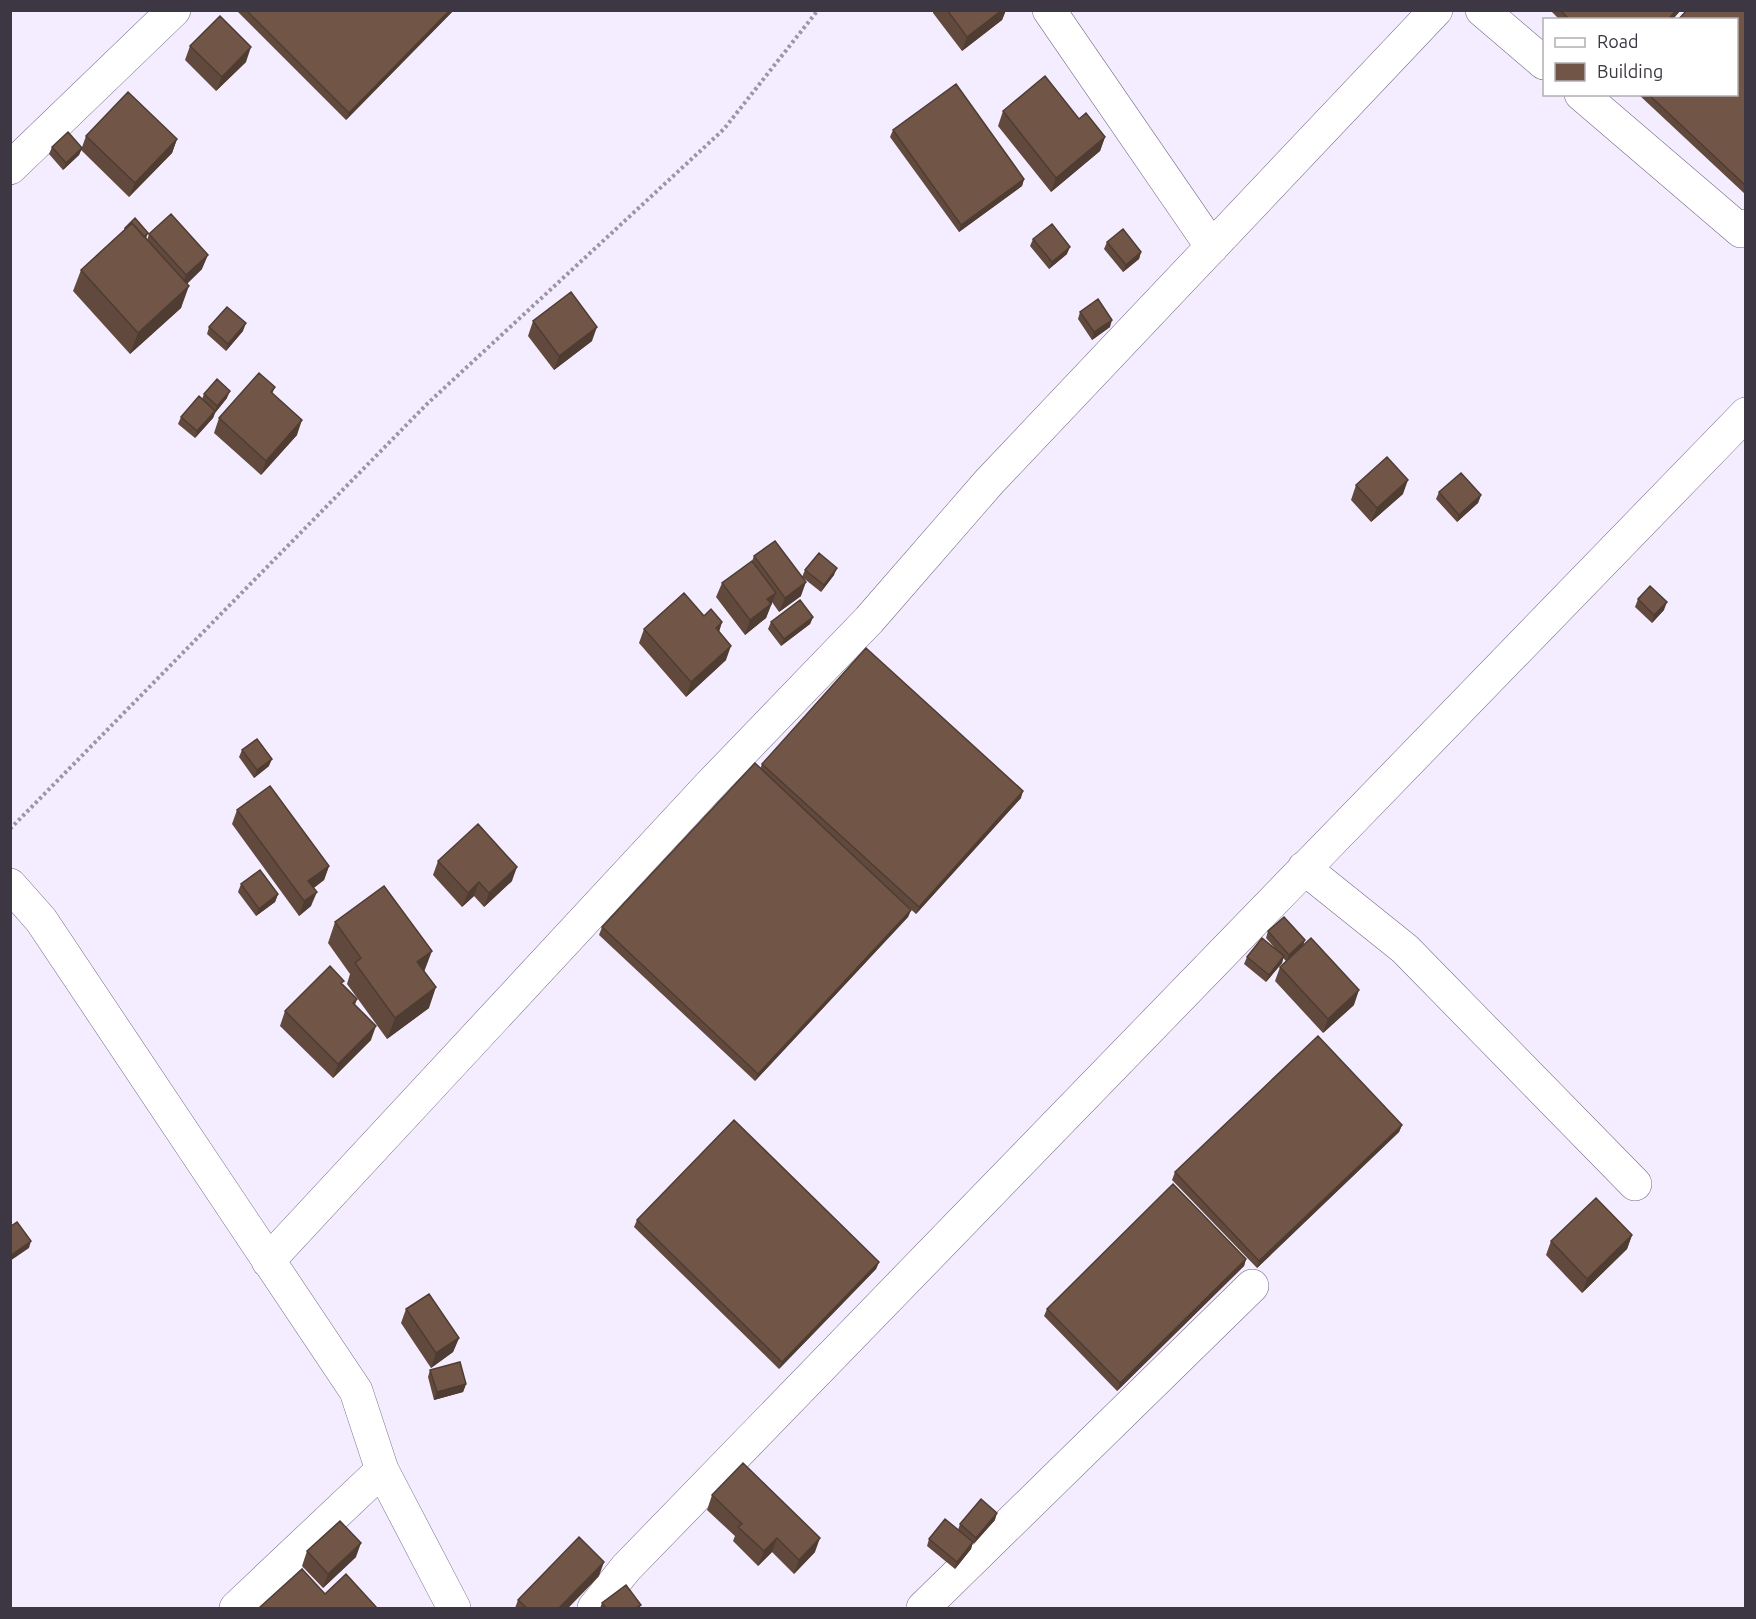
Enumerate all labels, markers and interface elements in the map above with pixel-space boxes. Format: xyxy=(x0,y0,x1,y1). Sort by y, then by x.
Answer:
legend xyxy=(1543,18,1738,96)
text: Road xyxy=(1597,31,1639,51)
text: Building xyxy=(1597,61,1663,81)

